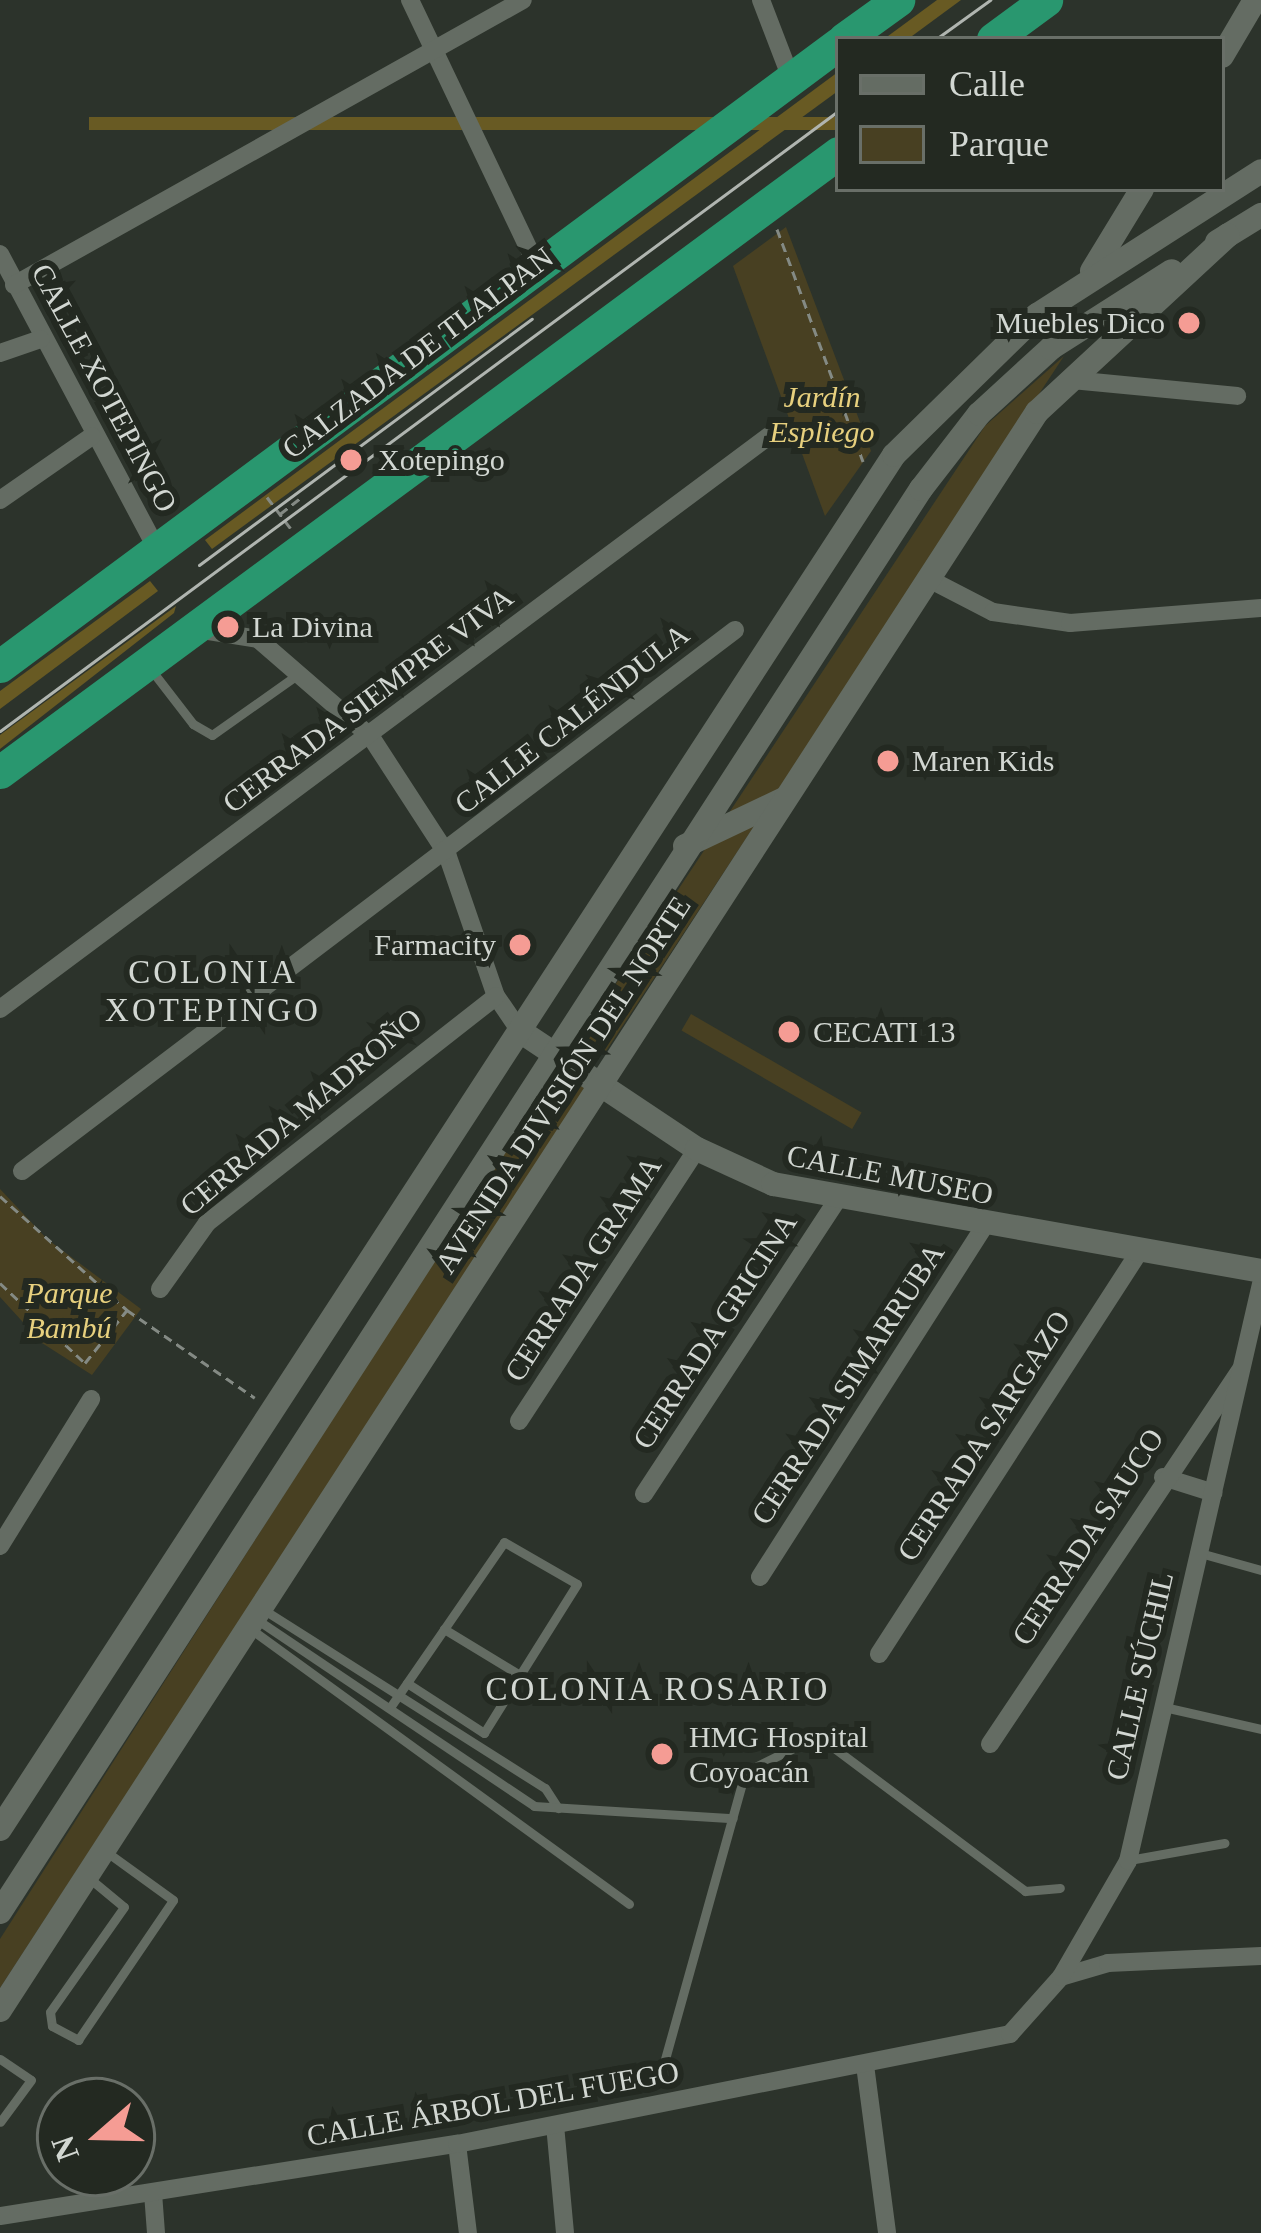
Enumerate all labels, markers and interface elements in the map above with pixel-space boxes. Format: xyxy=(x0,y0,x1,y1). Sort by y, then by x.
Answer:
legend xyxy=(835,36,1225,192)
text: Calle xyxy=(949,64,1025,104)
text: Parque xyxy=(949,124,1049,164)
street label: CALZADA DE TLALPAN xyxy=(275,239,561,467)
street label: CALLE XOTEPINGO xyxy=(23,258,185,518)
place label: Muebles Dico xyxy=(996,305,1165,341)
marker: Muebles Dico xyxy=(1176,310,1202,336)
park label: Jardín Espliego xyxy=(770,379,874,450)
place label: Xotepingo xyxy=(378,442,505,478)
marker: Xotepingo xyxy=(335,444,367,476)
street label: CERRADA SIEMPRE VIVA xyxy=(215,578,521,822)
place label: La Divina xyxy=(252,609,373,645)
marker: La Divina xyxy=(215,614,241,640)
street label: CALLE CALÉNDULA xyxy=(448,616,696,822)
place label: Maren Kids xyxy=(912,743,1054,779)
marker: Maren Kids xyxy=(875,748,901,774)
street label: AVENIDA DIVISIÓN DEL NORTE xyxy=(427,889,699,1281)
place label: Farmacity xyxy=(374,927,496,963)
marker: Farmacity xyxy=(507,932,533,958)
district label: COLONIA XOTEPINGO xyxy=(105,953,321,1031)
street label: CERRADA MADROÑO xyxy=(172,1000,430,1224)
place label: CECATI 13 xyxy=(813,1014,956,1050)
marker: CECATI 13 xyxy=(776,1019,802,1045)
street label: CALLE MUSEO xyxy=(784,1137,996,1213)
street label: CERRADA GRAMA xyxy=(496,1149,670,1389)
street label: CERRADA GRICINA xyxy=(625,1206,805,1456)
street label: CERRADA SIMARRUBA xyxy=(743,1236,953,1532)
park label: Parque Bambú xyxy=(25,1275,113,1346)
street label: CERRADA SARGAZO xyxy=(889,1304,1079,1568)
street label: CERRADA SAUCO xyxy=(1004,1421,1172,1653)
street label: CALLE SÚCHIL xyxy=(1099,1568,1181,1784)
district label: COLONIA ROSARIO xyxy=(485,1670,831,1710)
place label: HMG Hospital Coyoacán xyxy=(689,1719,868,1790)
marker: HMG Hospital Coyoacán xyxy=(646,1738,678,1770)
street label: CALLE ÁRBOL DEL FUEGO xyxy=(303,2053,683,2155)
north arrow xyxy=(36,2077,156,2197)
text: N xyxy=(44,2131,86,2166)

